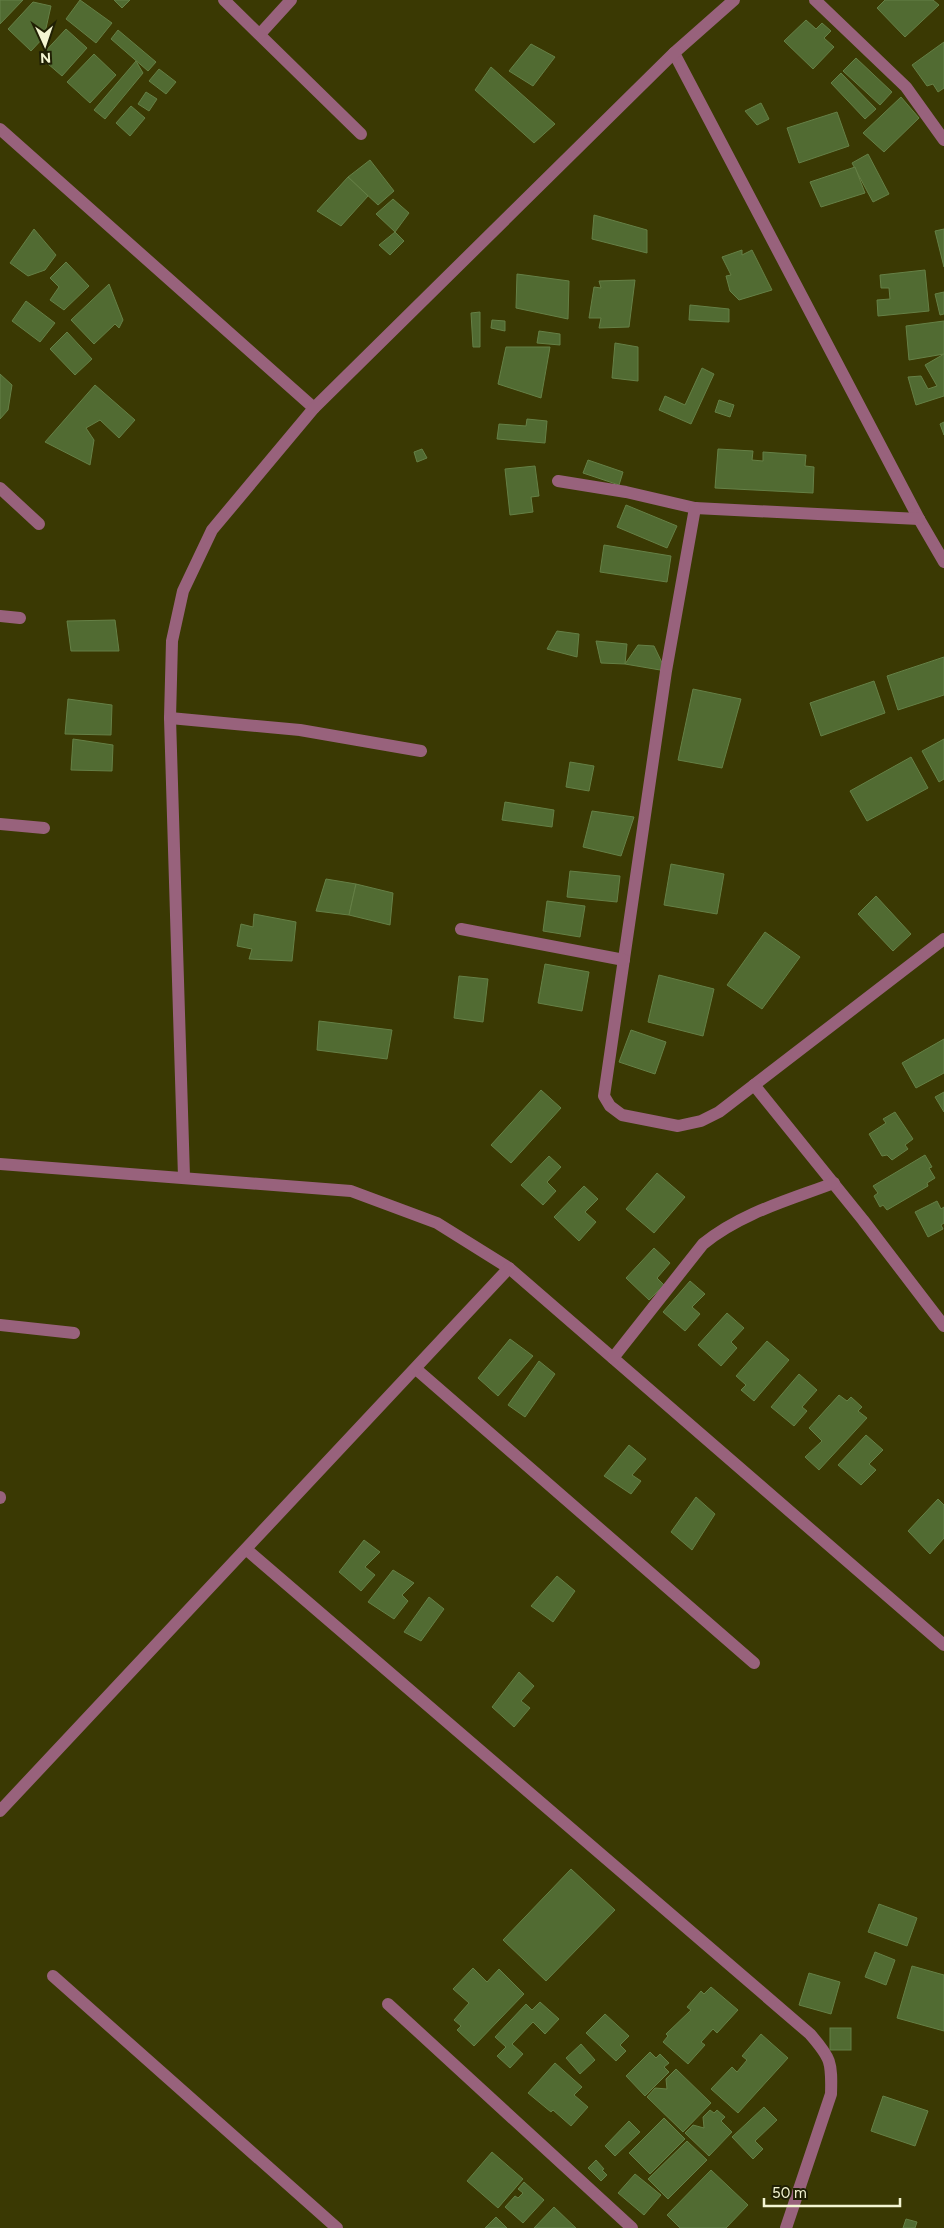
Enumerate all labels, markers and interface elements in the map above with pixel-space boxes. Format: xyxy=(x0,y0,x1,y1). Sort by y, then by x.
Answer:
north arrow xyxy=(20,20,70,70)
text: N xyxy=(40,49,52,66)
scale bar xyxy=(764,2176,900,2208)
text: 50 m xyxy=(772,2184,807,2202)

